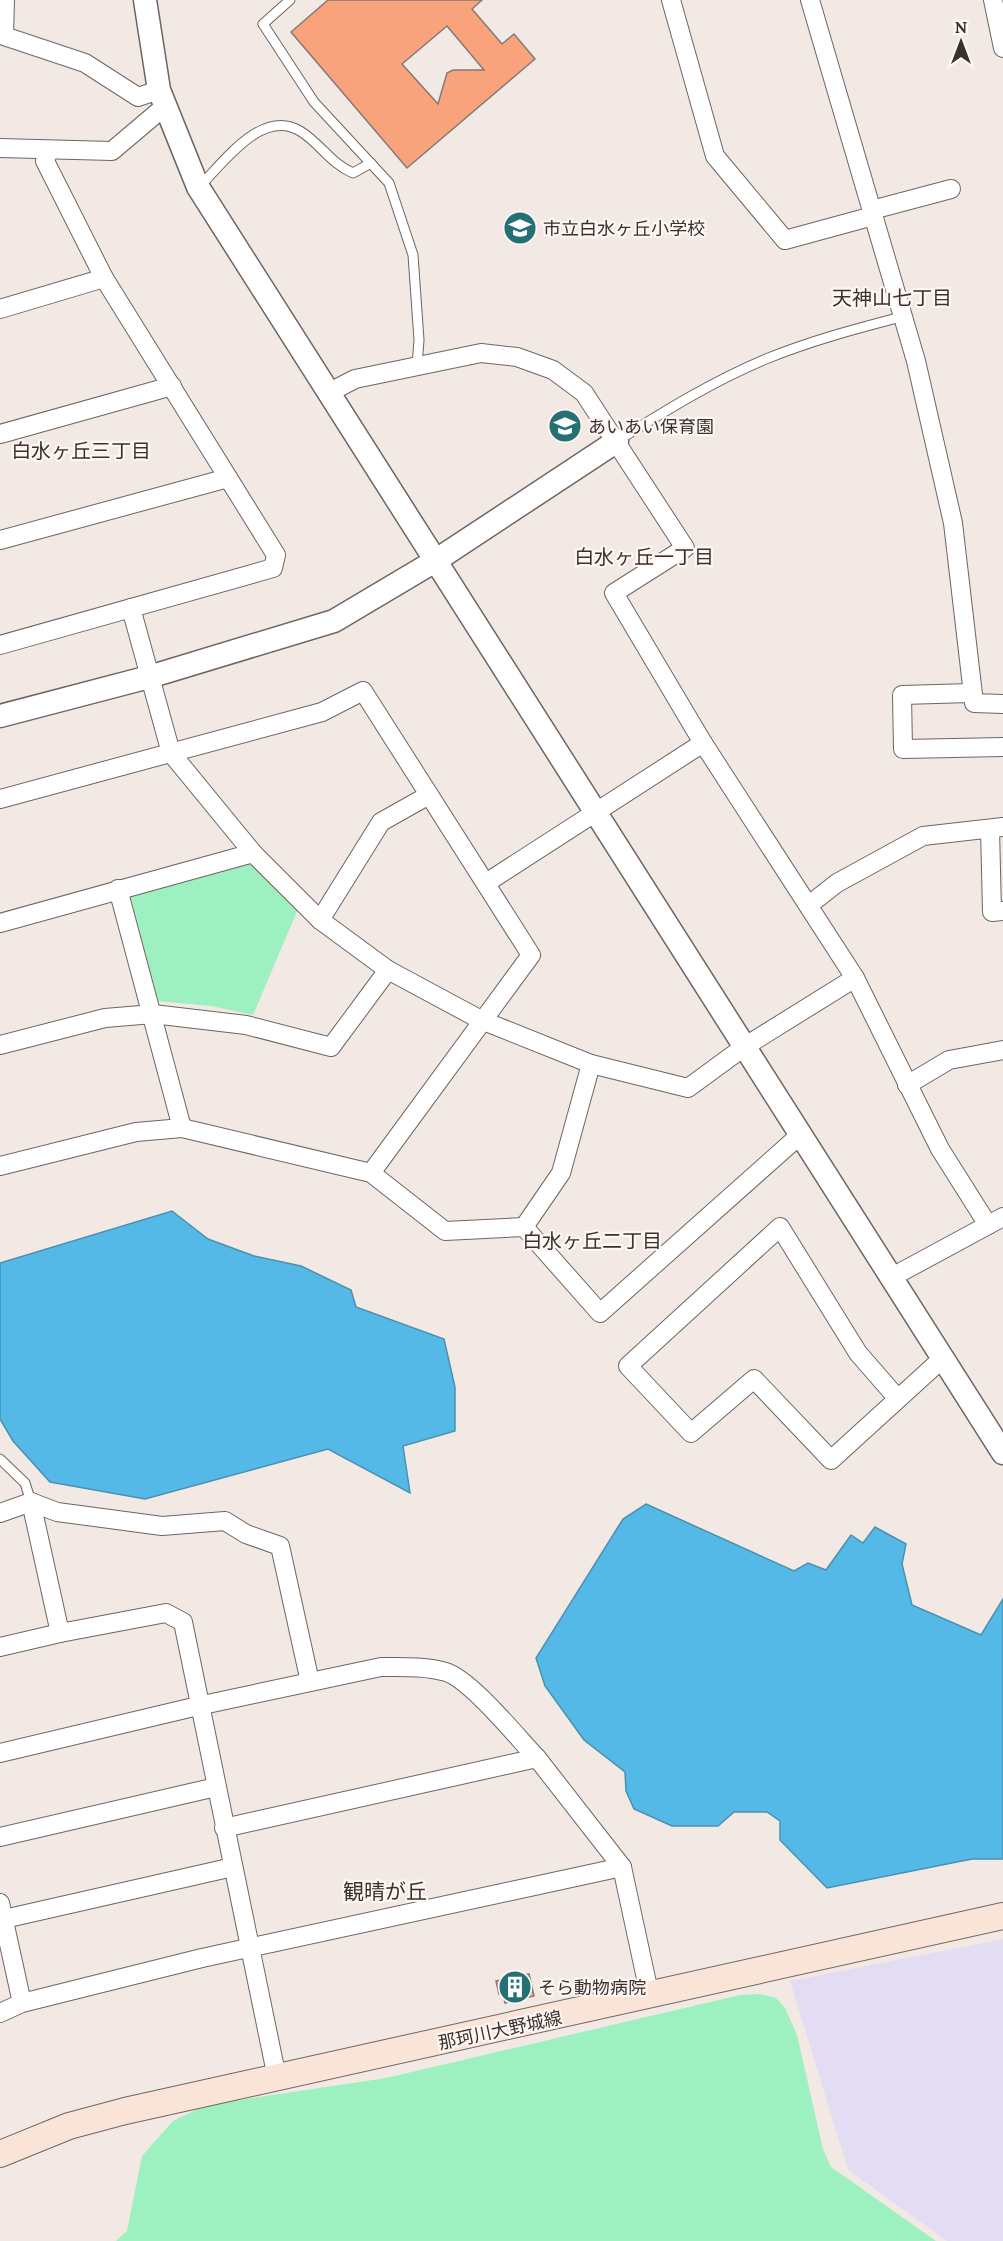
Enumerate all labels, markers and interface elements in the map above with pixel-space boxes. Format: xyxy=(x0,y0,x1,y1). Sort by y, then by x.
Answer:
north arrow xyxy=(931,12,991,72)
text: N xyxy=(955,17,967,37)
school or university icon: 市立白水ヶ丘小学校 xyxy=(502,210,538,246)
place label: 市立白水ヶ丘小学校 xyxy=(543,217,705,240)
district label: 天神山七丁目 xyxy=(832,285,952,310)
school or university icon: あいあい保育園 xyxy=(547,408,583,444)
place label: あいあい保育園 xyxy=(588,415,714,438)
district label: 白水ヶ丘三丁目 xyxy=(11,438,151,463)
district label: 白水ヶ丘一丁目 xyxy=(574,544,714,569)
district label: 白水ヶ丘二丁目 xyxy=(522,1228,662,1253)
district label: 観晴が丘 xyxy=(343,1878,427,1905)
building icon: そら動物病院 xyxy=(497,1969,533,2005)
place label: そら動物病院 xyxy=(538,1976,646,1999)
street label: 那珂川大野城線 xyxy=(436,2006,564,2054)

